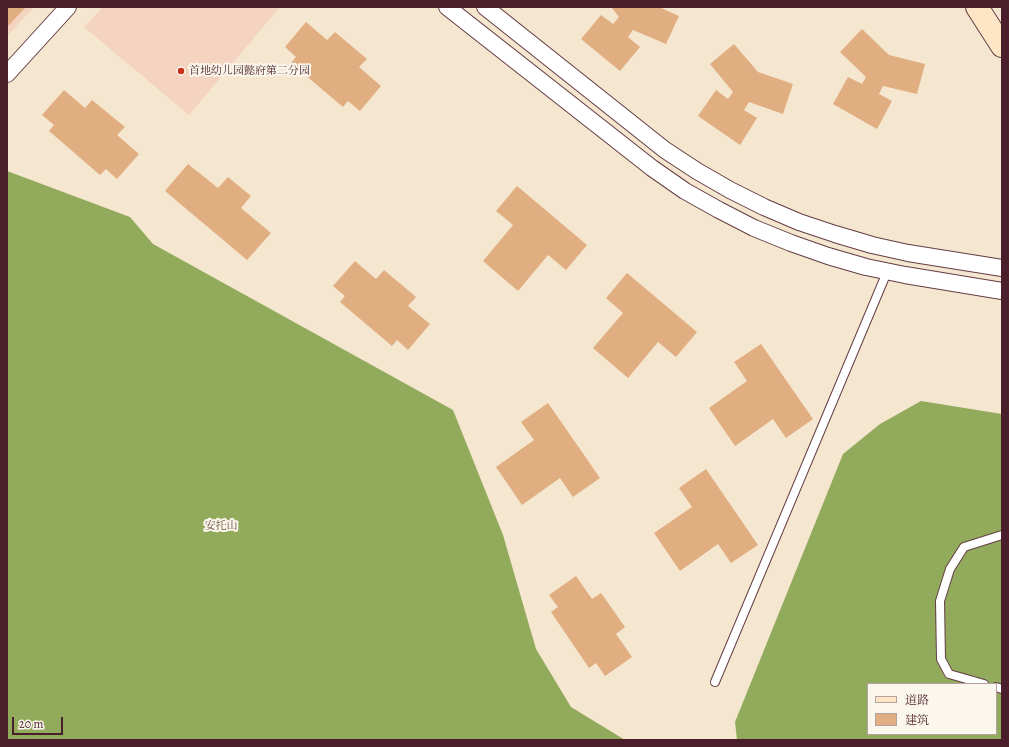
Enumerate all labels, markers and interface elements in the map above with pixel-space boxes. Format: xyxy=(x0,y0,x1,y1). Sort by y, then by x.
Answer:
place label: 首地幼儿园懿府第二分园 xyxy=(189,64,310,78)
marker: 首地幼儿园懿府第二分园 xyxy=(176,66,186,76)
park label: 安托山 xyxy=(205,519,237,533)
legend xyxy=(867,683,997,735)
text: 道路 xyxy=(905,692,929,708)
scale bar xyxy=(14,709,65,735)
text: 建筑 xyxy=(905,712,929,728)
text: 20 m xyxy=(19,716,43,732)

